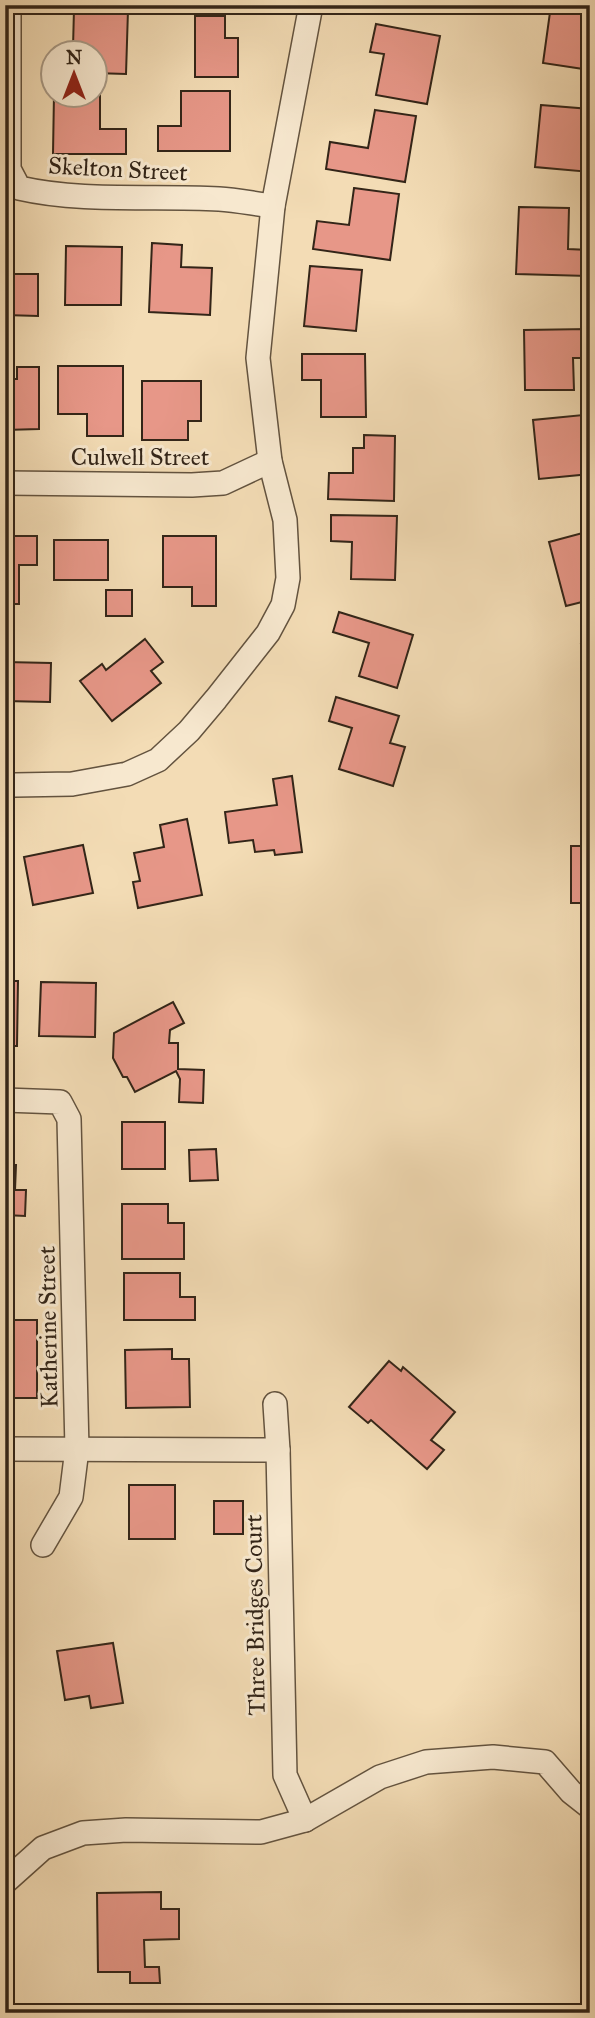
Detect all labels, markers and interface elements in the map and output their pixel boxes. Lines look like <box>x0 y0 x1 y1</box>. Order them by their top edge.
north arrow <box>38 38 108 108</box>
text: N <box>66 46 82 69</box>
street label: Skelton Street <box>47 150 189 188</box>
street label: Culwell Street <box>71 442 210 472</box>
street label: Katherine Street <box>32 1245 64 1408</box>
street label: Three Bridges Court <box>238 1514 272 1716</box>

